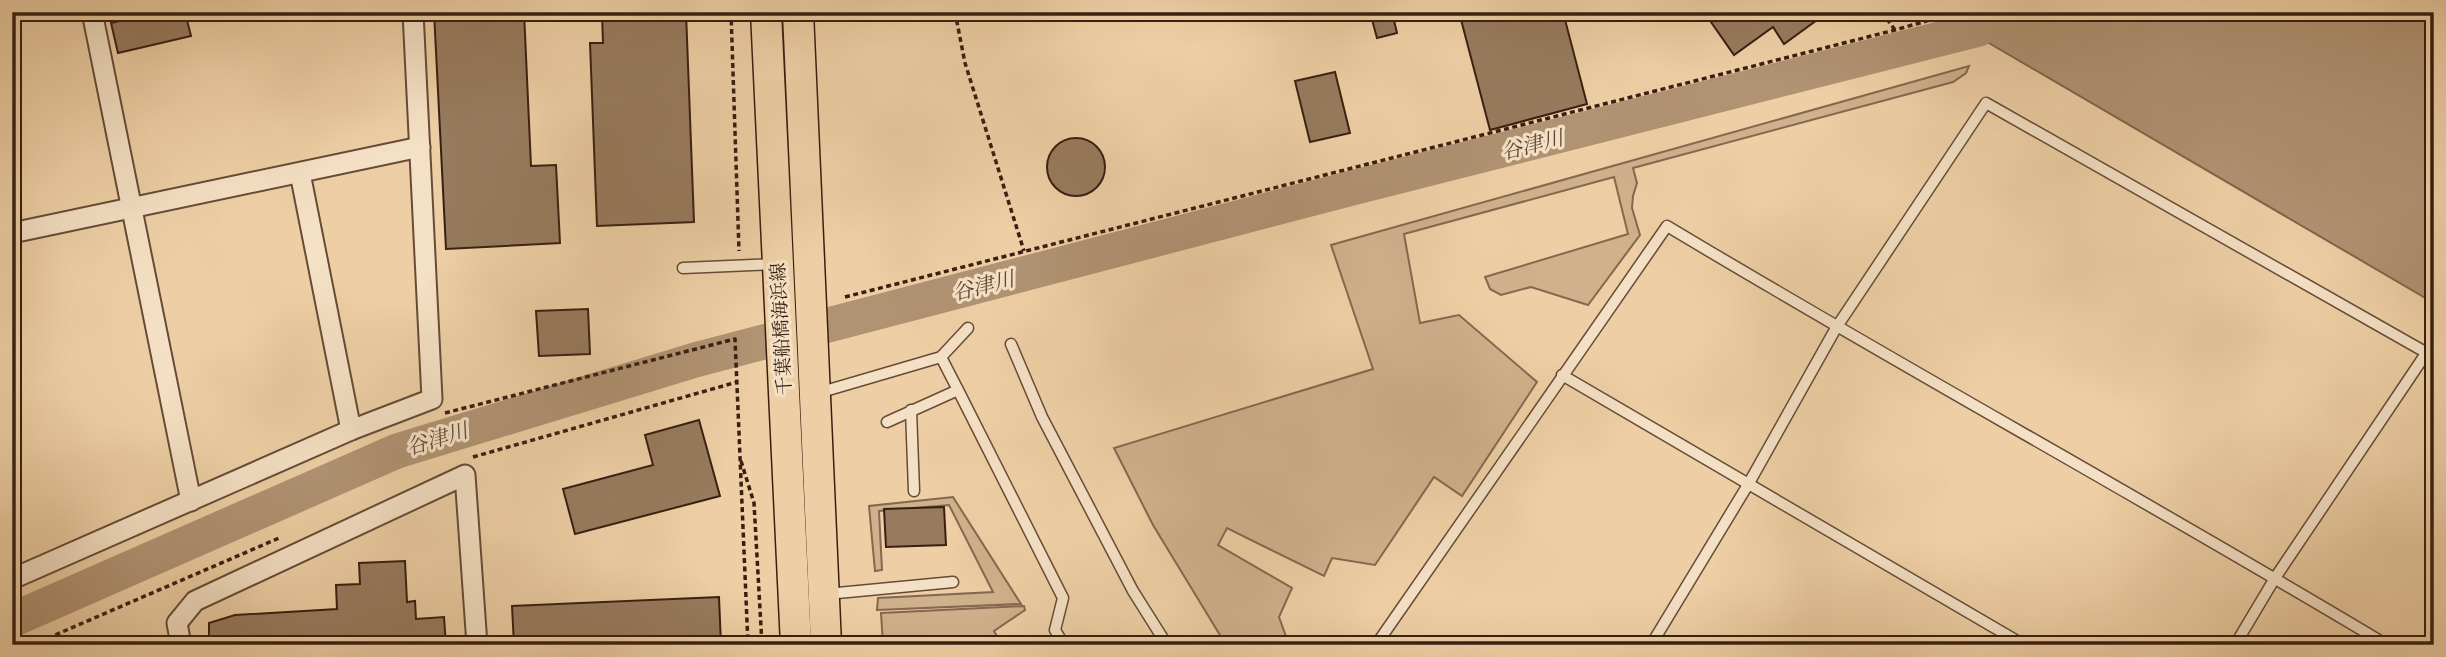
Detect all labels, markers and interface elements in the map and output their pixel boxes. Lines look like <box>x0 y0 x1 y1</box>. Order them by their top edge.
water label: 谷津川 <box>1498 124 1568 165</box>
street label: 千葉船橋海浜線 <box>766 262 796 396</box>
water label: 谷津川 <box>949 265 1019 306</box>
water label: 谷津川 <box>403 417 473 461</box>

